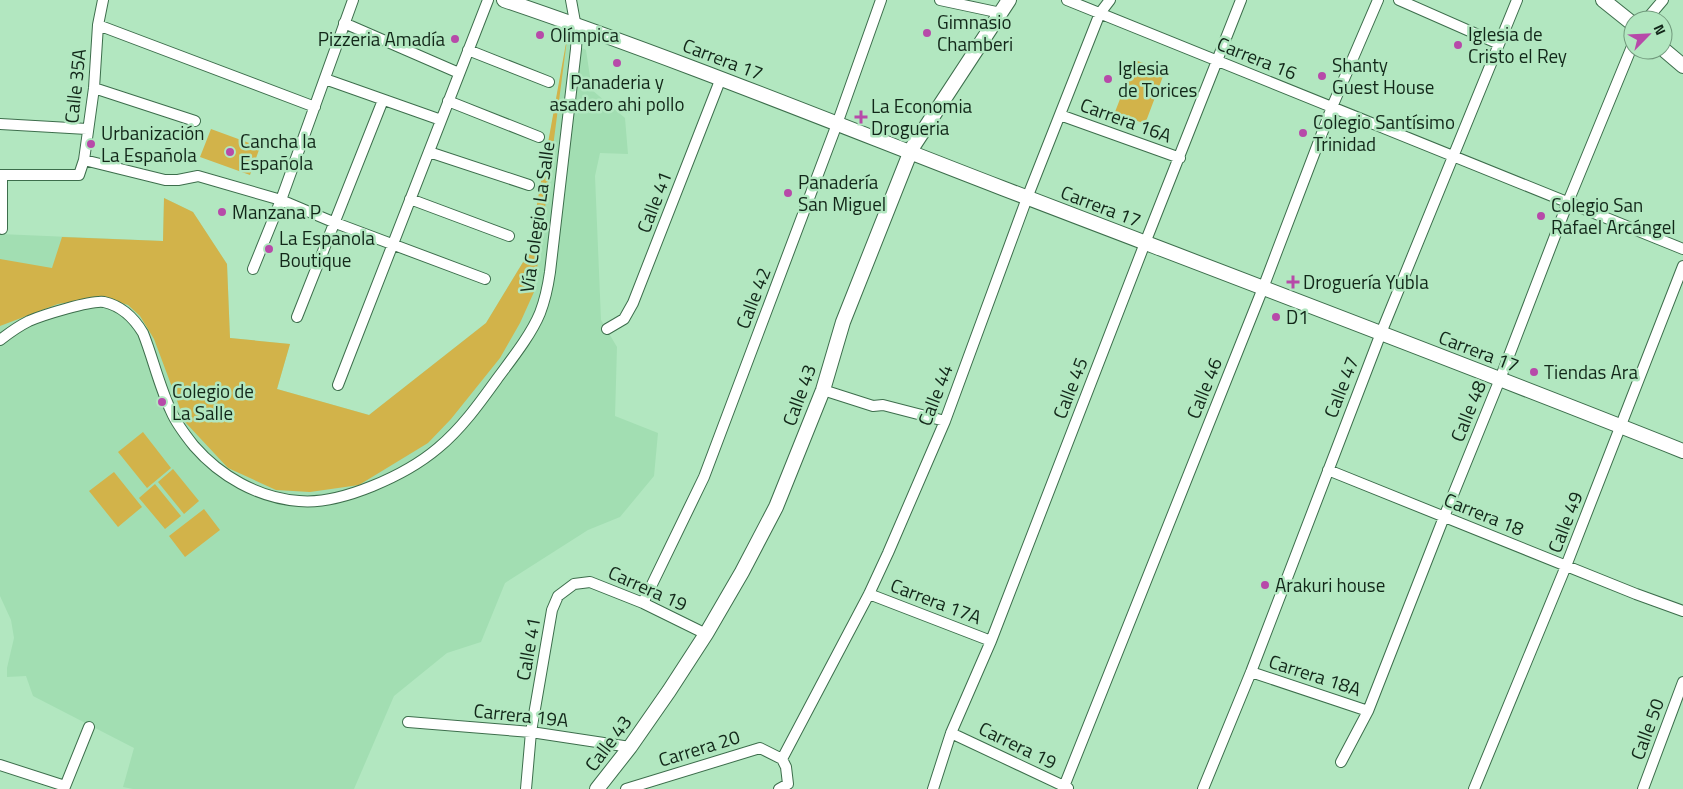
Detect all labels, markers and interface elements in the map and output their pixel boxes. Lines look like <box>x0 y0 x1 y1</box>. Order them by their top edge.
place label: Gimnasio Chamberi <box>937 7 1013 58</box>
north arrow <box>1623 10 1673 60</box>
place label: Iglesia de Cristo el Rey <box>1468 19 1567 70</box>
place label: Olímpica <box>550 20 619 49</box>
text: N <box>1649 21 1672 38</box>
place label: Pizzeria Amadía <box>318 24 445 53</box>
marker: Gimnasio Chamberi <box>921 27 933 39</box>
street label: Carrera 16 <box>1213 28 1302 87</box>
marker: Olímpica <box>534 29 546 41</box>
street label: Carrera 17 <box>679 30 768 87</box>
marker: Pizzeria Amadía <box>449 33 461 45</box>
marker: Iglesia de Cristo el Rey <box>1452 39 1464 51</box>
street label: Calle 35A <box>56 47 93 125</box>
place label: Shanty Guest House <box>1332 50 1434 101</box>
place label: Iglesia de Torices <box>1118 53 1198 104</box>
marker: Panaderia y asadero ahi pollo <box>611 57 623 69</box>
place label: Panaderia y asadero ahi pollo <box>549 67 685 118</box>
marker: Shanty Guest House <box>1316 70 1328 82</box>
marker: Iglesia de Torices <box>1102 73 1114 85</box>
street label: Carrera 16A <box>1076 90 1176 149</box>
place label: La Economia Drogueria <box>871 91 973 142</box>
place label: Colegio Santísimo Trinidad <box>1313 107 1455 158</box>
marker: La Economia Drogueria <box>855 111 867 123</box>
place label: Urbanización La Española <box>101 118 205 169</box>
place label: Cancha la Española <box>240 126 317 177</box>
marker: Colegio Santísimo Trinidad <box>1297 127 1309 139</box>
marker: Urbanización La Española <box>85 138 97 150</box>
street label: Vía Colegio La Salle <box>512 140 561 294</box>
marker: Cancha la Española <box>224 146 236 158</box>
street label: Calle 41 <box>629 167 678 237</box>
place label: Panadería San Miguel <box>798 167 886 218</box>
street label: Carrera 17 <box>1057 177 1146 234</box>
marker: Panadería San Miguel <box>782 187 794 199</box>
place label: Colegio San Rafael Arcángel <box>1551 190 1676 241</box>
place label: Manzana P <box>232 197 321 226</box>
marker: Manzana P <box>216 206 228 218</box>
marker: Colegio San Rafael Arcángel <box>1535 210 1547 222</box>
place label: La Espanola Boutique <box>279 223 375 274</box>
marker: La Espanola Boutique <box>263 243 275 255</box>
street label: Calle 42 <box>728 263 777 333</box>
place label: Droguería Yubla <box>1303 267 1429 296</box>
marker: Droguería Yubla <box>1287 276 1299 288</box>
place label: D1 <box>1286 302 1309 331</box>
marker: D1 <box>1270 311 1282 323</box>
street label: Carrera 17 <box>1435 322 1524 379</box>
street label: Calle 47 <box>1316 352 1365 422</box>
street label: Calle 45 <box>1045 353 1094 423</box>
street label: Calle 46 <box>1178 353 1229 423</box>
place label: Tiendas Ara <box>1544 357 1638 386</box>
street label: Calle 43 <box>774 360 823 430</box>
street label: Calle 44 <box>910 360 959 430</box>
marker: Tiendas Ara <box>1528 366 1540 378</box>
place label: Colegio de La Salle <box>172 376 254 427</box>
street label: Calle 48 <box>1442 376 1493 446</box>
marker: Colegio de La Salle <box>156 396 168 408</box>
street label: Carrera 18 <box>1440 484 1529 543</box>
street label: Calle 49 <box>1540 487 1589 557</box>
street label: Carrera 19 <box>604 557 692 618</box>
street label: Carrera 17A <box>886 570 986 631</box>
place label: Arakuri house <box>1275 570 1385 599</box>
marker: Arakuri house <box>1259 579 1271 591</box>
street label: Calle 41 <box>508 615 547 683</box>
street label: Carrera 18A <box>1265 646 1365 703</box>
street label: Calle 50 <box>1622 694 1671 764</box>
street label: Carrera 19A <box>472 695 570 734</box>
street label: Calle 43 <box>577 709 638 777</box>
street label: Carrera 19 <box>974 713 1062 776</box>
street label: Carrera 20 <box>654 721 743 774</box>

